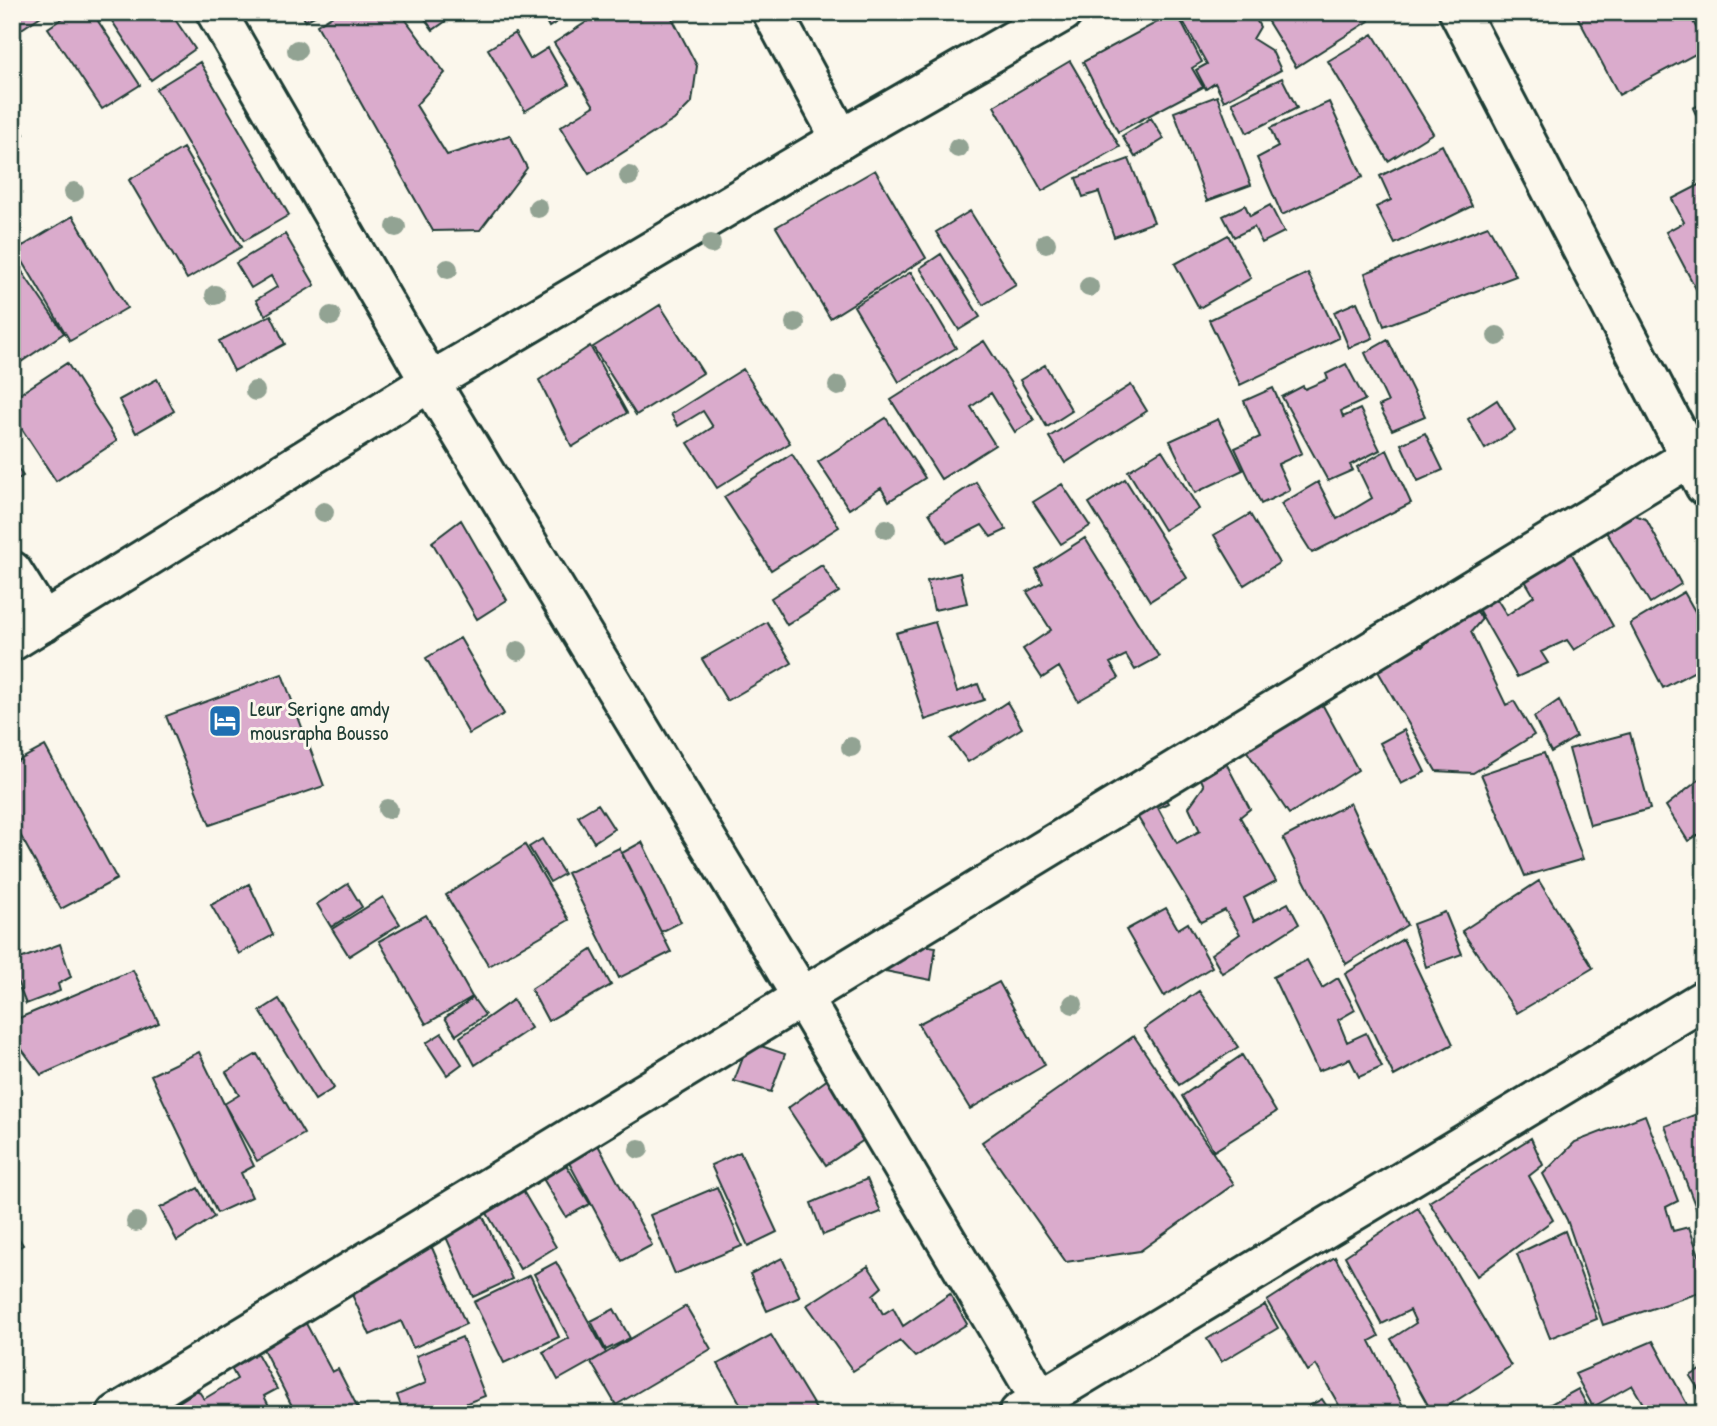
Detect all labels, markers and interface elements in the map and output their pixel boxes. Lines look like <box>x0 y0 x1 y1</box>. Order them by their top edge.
place label: Leur Serigne amdy mousrapha Bousso <box>250 694 390 747</box>
hotel icon: Leur Serigne amdy mousrapha Bousso <box>206 702 244 740</box>

